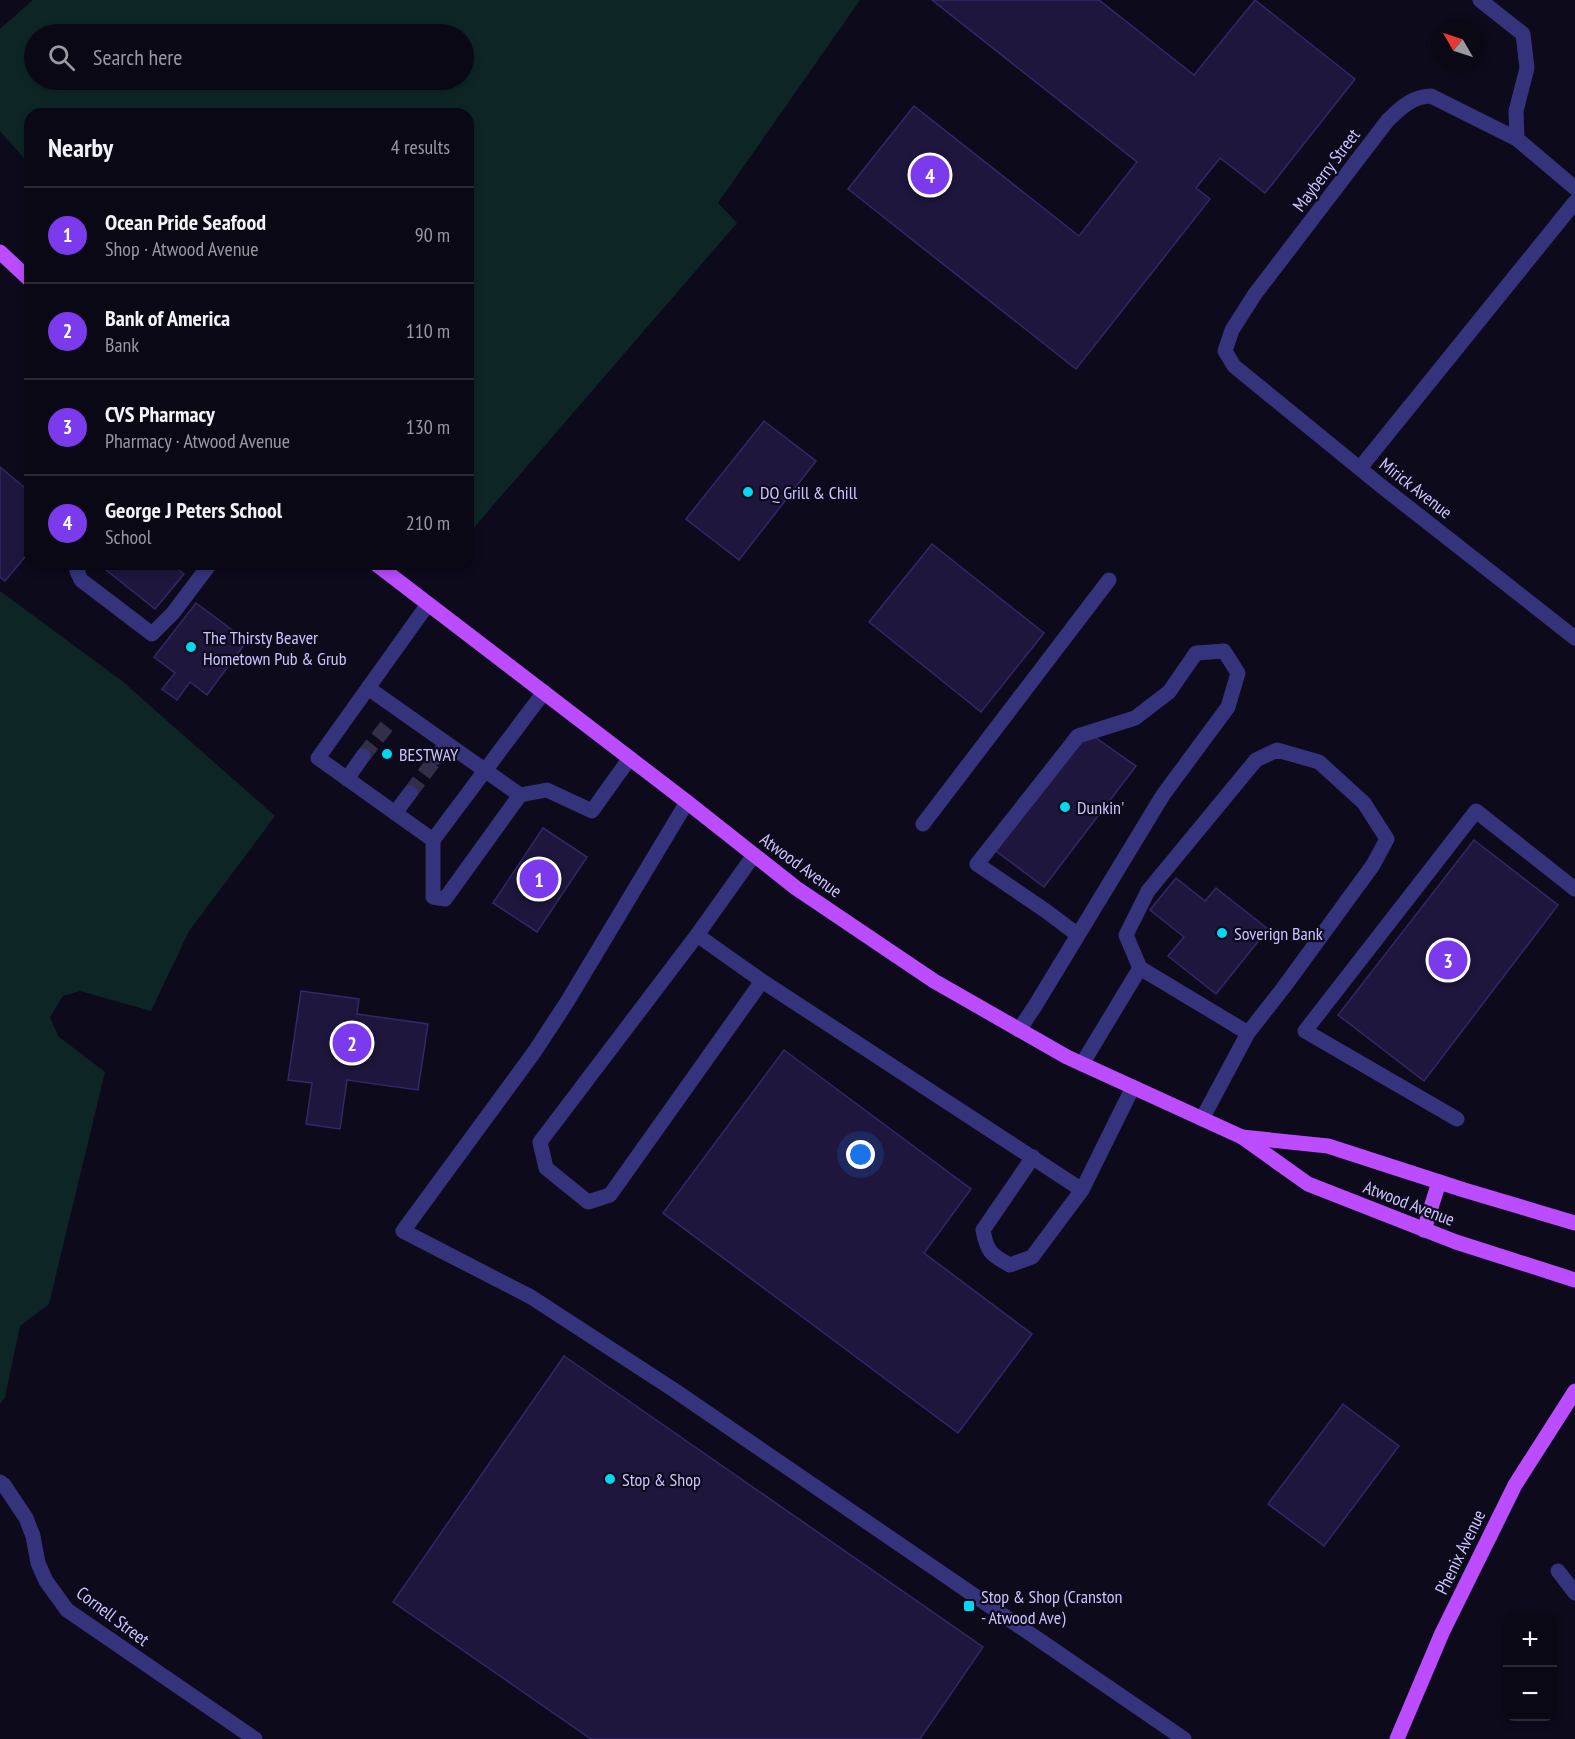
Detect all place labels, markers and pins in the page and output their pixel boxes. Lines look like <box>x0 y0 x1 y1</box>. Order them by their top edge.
pin: 4 <box>910 152 950 198</box>
place label: DQ Grill & Chill <box>760 481 858 504</box>
marker: DQ Grill & Chill <box>741 485 755 499</box>
place label: The Thirsty Beaver Hometown Pub & Grub <box>203 626 347 670</box>
marker: The Thirsty Beaver Hometown Pub & Grub <box>184 640 198 654</box>
place label: BESTWAY <box>399 743 459 766</box>
marker: BESTWAY <box>380 747 394 761</box>
place label: Dunkin' <box>1077 796 1124 819</box>
marker: Dunkin' <box>1058 800 1072 814</box>
pin: 1 <box>520 856 558 902</box>
place label: Soverign Bank <box>1234 922 1323 945</box>
marker: Soverign Bank <box>1215 926 1229 940</box>
pin: 3 <box>1428 938 1468 982</box>
pin: 2 <box>332 1020 372 1066</box>
place label: Stop & Shop <box>622 1468 701 1491</box>
marker: Stop & Shop <box>603 1472 617 1486</box>
place label: Stop & Shop (Cranston - Atwood Ave) <box>981 1585 1122 1629</box>
marker: Stop & Shop (Cranston - Atwood Ave) <box>962 1599 976 1613</box>

